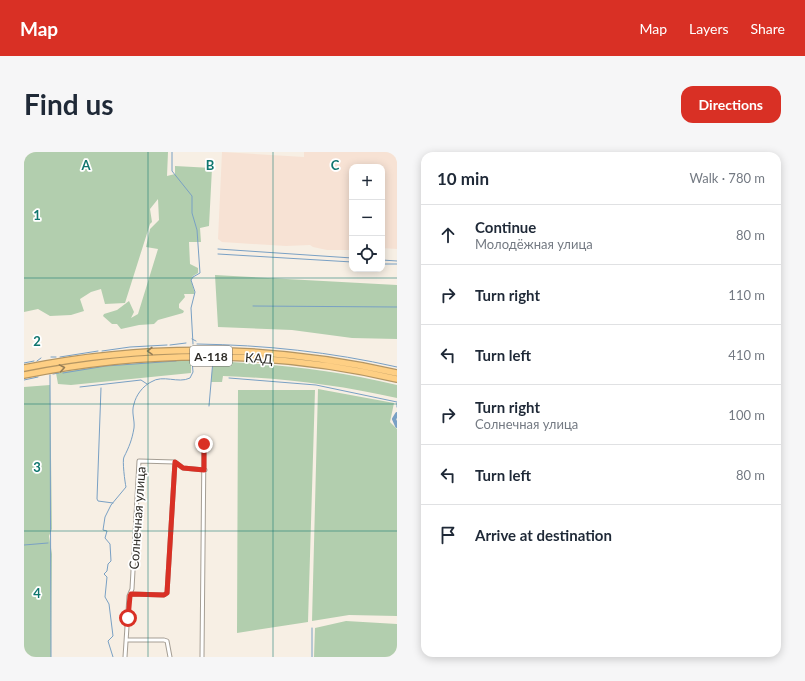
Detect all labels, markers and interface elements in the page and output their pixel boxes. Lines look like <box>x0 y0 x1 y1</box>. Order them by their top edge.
text: Map <box>20 17 58 40</box>
text: Map <box>639 20 667 37</box>
text: Layers <box>689 20 729 37</box>
text: Share <box>751 20 785 37</box>
button: Directions <box>681 86 781 123</box>
text: Find us <box>24 87 114 121</box>
text: A <box>80 157 91 173</box>
text: B <box>206 157 215 173</box>
text: C <box>331 157 340 173</box>
map controls <box>349 164 385 272</box>
button: + <box>349 164 385 200</box>
text: 10 min <box>437 168 489 189</box>
text: Walk · 780 m <box>689 170 765 186</box>
button: − <box>349 200 385 236</box>
text: 1 <box>33 207 41 223</box>
text: Continue <box>475 218 536 236</box>
icon: ahead <box>437 224 459 246</box>
text: 80 m <box>736 227 765 243</box>
button: locate <box>349 236 385 272</box>
text: Молодёжная улица <box>475 236 593 252</box>
icon: right <box>437 284 459 306</box>
text: Turn right <box>475 286 540 304</box>
text: 110 m <box>728 287 765 303</box>
text: 2 <box>33 333 41 349</box>
icon: left <box>437 344 459 366</box>
road number: А-118 <box>190 346 232 366</box>
text: Turn left <box>475 346 531 364</box>
one-way arrow <box>147 347 153 355</box>
text: 410 m <box>728 347 765 363</box>
street label: КАД <box>245 349 273 367</box>
one-way arrow <box>59 364 65 372</box>
text: Turn right <box>475 398 540 416</box>
icon: right <box>437 404 459 426</box>
text: 100 m <box>728 407 765 423</box>
text: Солнечная улица <box>475 416 578 432</box>
route end <box>195 435 213 453</box>
text: 3 <box>33 459 41 475</box>
icon: left <box>437 464 459 486</box>
street label: Солнечная улица <box>125 466 149 570</box>
text: Turn left <box>475 466 531 484</box>
text: 80 m <box>736 467 765 483</box>
icon: arrive <box>437 524 459 546</box>
text: Arrive at destination <box>475 526 612 544</box>
text: 4 <box>33 585 41 601</box>
route start <box>119 609 137 627</box>

